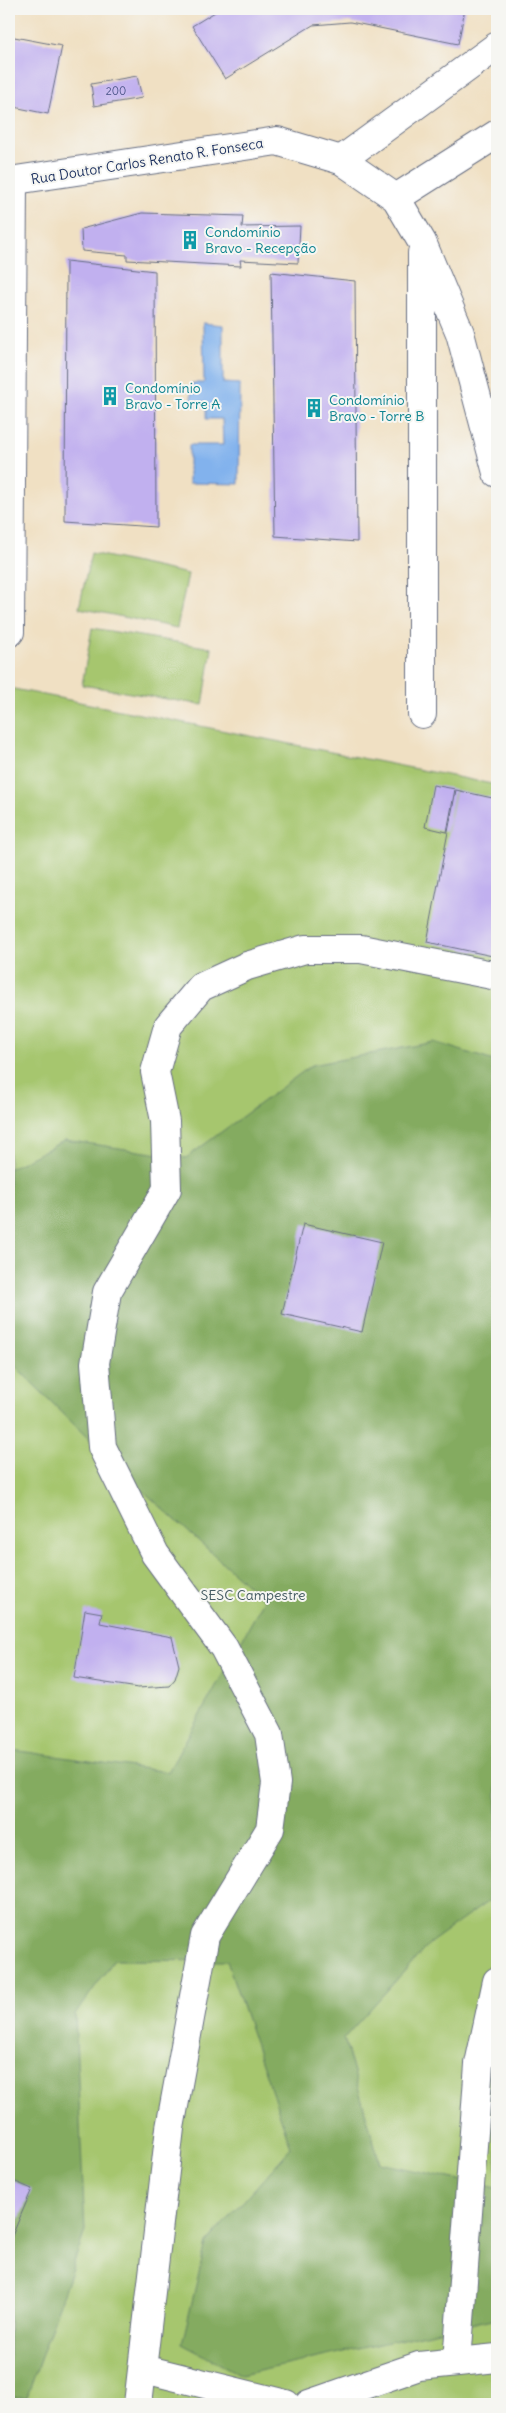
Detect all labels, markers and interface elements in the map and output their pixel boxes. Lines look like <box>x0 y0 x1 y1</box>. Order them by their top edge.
house number: 200 <box>106 84 126 98</box>
street label: Rua Doutor Carlos Renato R. Fonseca <box>30 134 264 188</box>
place label: Condomínio Bravo - Recepção <box>205 223 317 257</box>
building icon: Condomínio Bravo - Recepção <box>179 229 201 251</box>
place label: Condomínio Bravo - Torre A <box>125 379 220 413</box>
building icon: Condomínio Bravo - Torre A <box>99 385 121 407</box>
place label: Condomínio Bravo - Torre B <box>329 391 424 425</box>
building icon: Condomínio Bravo - Torre B <box>303 397 325 419</box>
park label: SESC Campestre <box>200 1586 306 1604</box>

